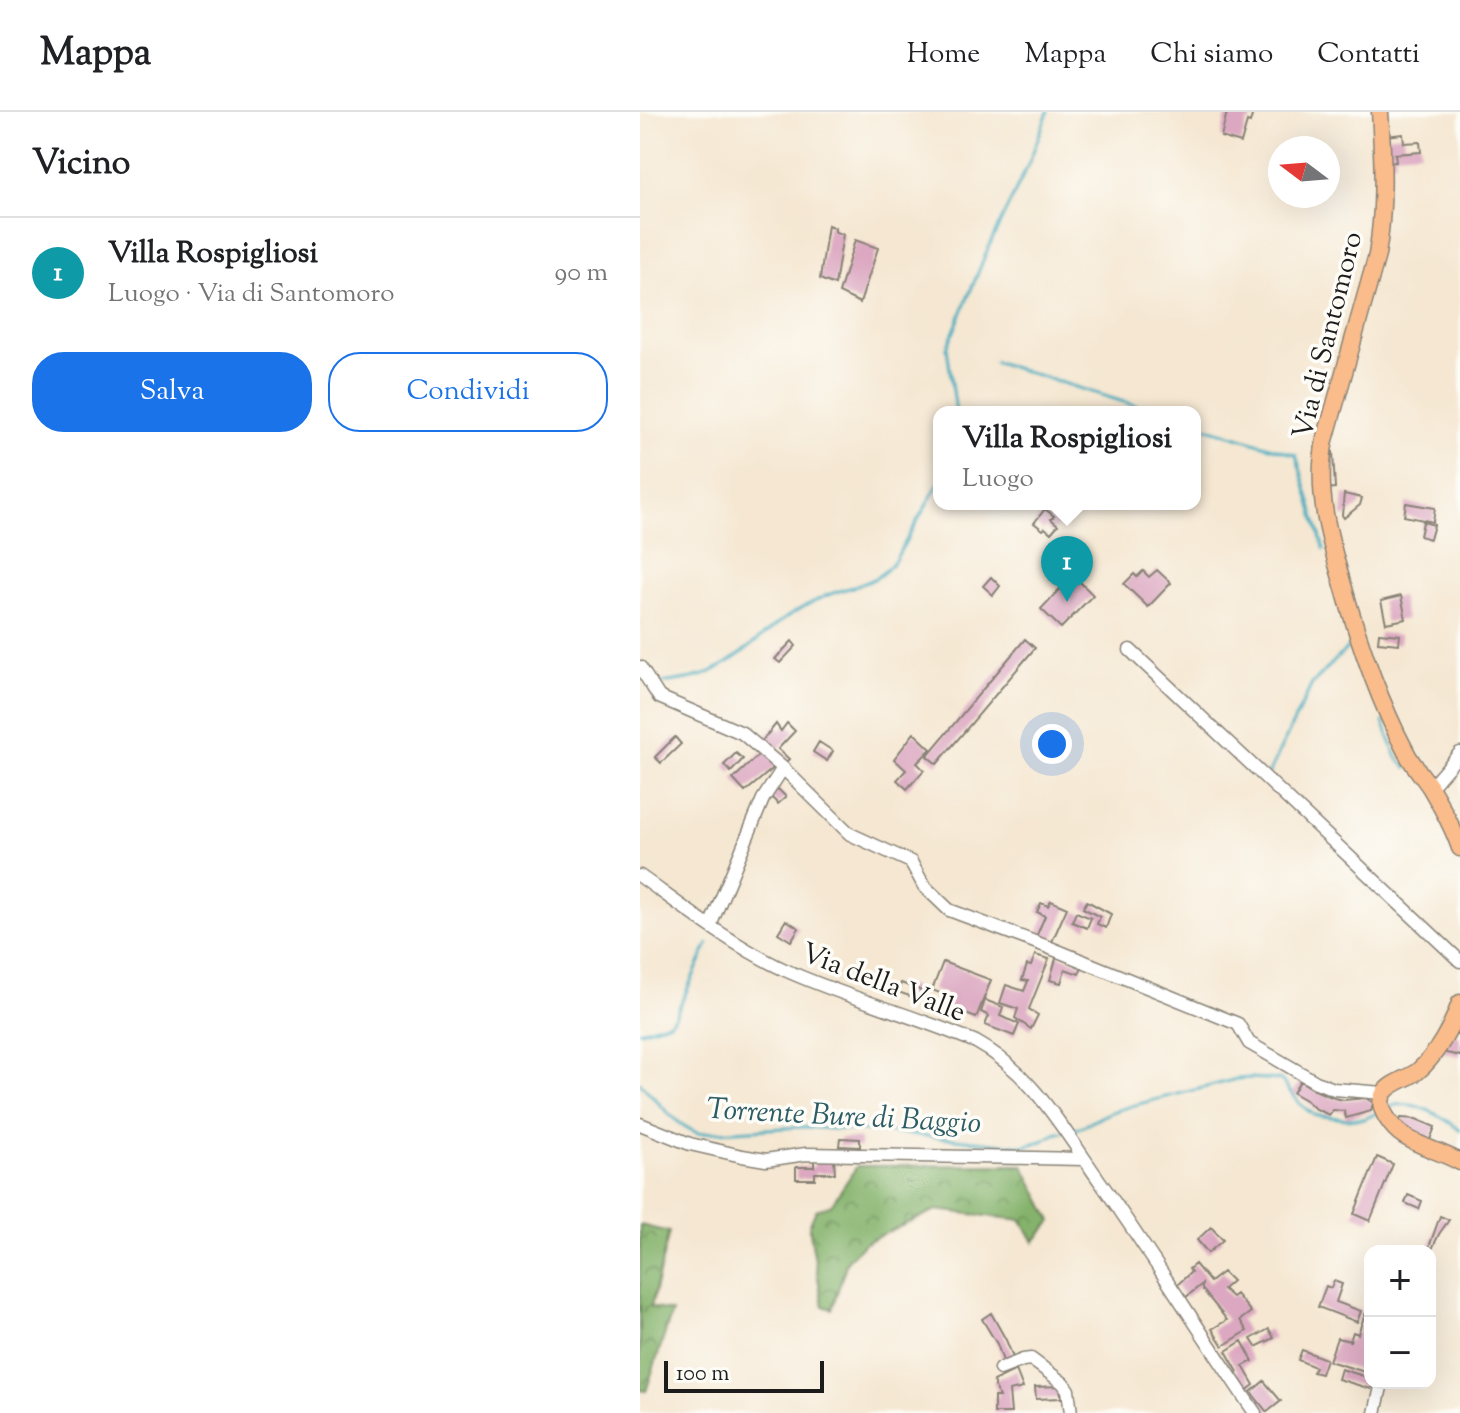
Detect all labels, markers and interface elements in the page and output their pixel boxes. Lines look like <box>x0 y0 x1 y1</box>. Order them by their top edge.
text: Mappa <box>40 28 151 82</box>
text: Home <box>907 35 980 75</box>
text: Mappa <box>1024 35 1106 75</box>
text: Chi siamo <box>1150 35 1273 75</box>
text: Contatti <box>1317 35 1420 75</box>
north arrow <box>1268 136 1340 208</box>
text: Vicino <box>32 140 130 189</box>
street label: Via di Santomoro <box>1284 228 1374 444</box>
text: Villa Rospigliosi <box>108 233 318 276</box>
text: 1 <box>54 255 62 292</box>
text: 90 m <box>555 255 608 292</box>
text: Luogo · Via di Santomoro <box>108 276 394 313</box>
button: Salva <box>32 352 312 432</box>
button: Condividi <box>328 352 608 432</box>
popup <box>933 406 1201 510</box>
text: Villa Rospigliosi <box>962 418 1172 461</box>
text: Luogo <box>962 461 1034 498</box>
pin: 1 <box>1041 536 1093 602</box>
your location <box>1032 724 1072 764</box>
street label: Via della Valle <box>795 934 971 1033</box>
water label: Torrente Bure di Baggio <box>706 1089 982 1146</box>
map controls <box>1364 1245 1436 1389</box>
button: + <box>1364 1245 1436 1317</box>
button: − <box>1364 1317 1436 1389</box>
scale bar <box>664 1357 824 1393</box>
text: 100 m <box>676 1359 729 1391</box>

